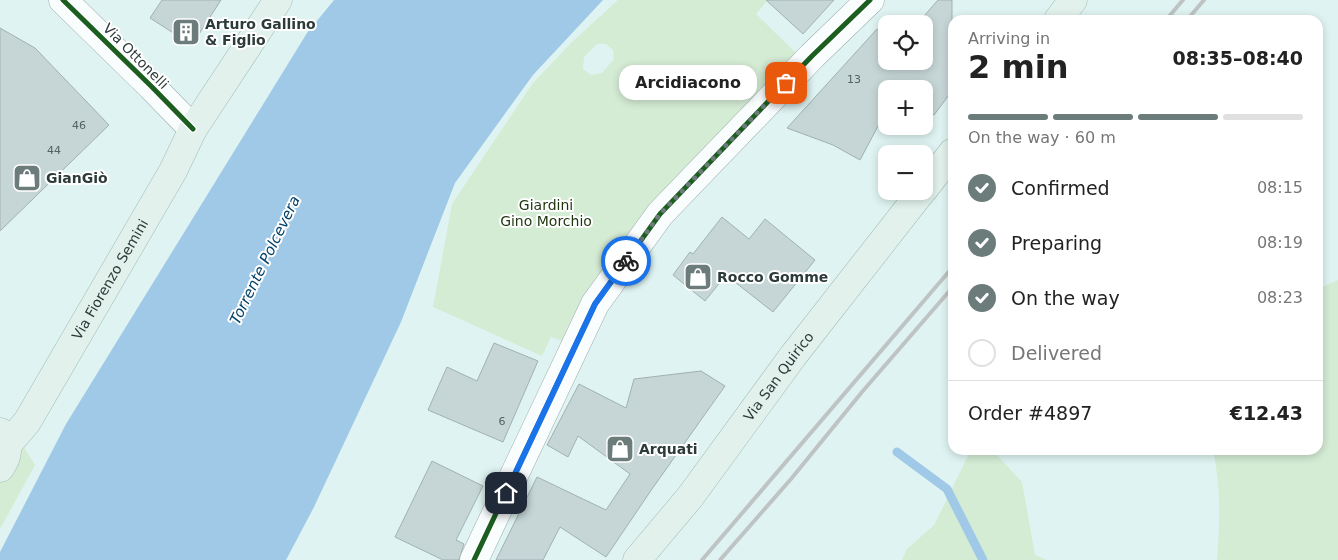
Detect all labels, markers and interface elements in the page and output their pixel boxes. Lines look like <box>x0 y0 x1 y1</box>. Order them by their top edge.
map controls <box>878 15 933 200</box>
button: locate <box>878 15 933 70</box>
place label: Arturo Gallino & Figlio <box>205 16 316 48</box>
building icon: Arturo Gallino & Figlio <box>171 17 201 47</box>
street label: Via Ottonelli <box>100 20 172 92</box>
text: Arriving in <box>968 29 1050 48</box>
text: 08:35–08:40 <box>1173 47 1303 69</box>
text: 2 min <box>968 48 1069 86</box>
pin <box>765 62 807 104</box>
callout: Arcidiacono <box>618 66 756 100</box>
icon: bag <box>772 69 800 97</box>
text: Arcidiacono <box>635 73 741 92</box>
house number: 13 <box>847 73 861 86</box>
button: + <box>878 80 933 135</box>
house number: 46 <box>72 119 86 132</box>
text: On the way · 60 m <box>968 128 1116 147</box>
house number: 44 <box>47 144 61 157</box>
button: − <box>878 145 933 200</box>
shop icon: GianGiò <box>12 163 42 193</box>
place label: GianGiò <box>46 170 108 186</box>
icon: check <box>968 174 996 202</box>
text: Confirmed <box>1011 177 1110 199</box>
text: 08:15 <box>1257 178 1303 197</box>
water label: Torrente Polcevera <box>226 193 304 327</box>
park label: Giardini Gino Morchio <box>500 197 592 229</box>
street label: Via Fiorenzo Semini <box>69 216 151 343</box>
icon: check <box>968 229 996 257</box>
text: Preparing <box>1011 232 1102 254</box>
text: 08:19 <box>1257 233 1303 252</box>
courier <box>601 236 651 286</box>
icon: bike <box>612 247 640 275</box>
shop icon: Rocco Gomme <box>683 262 713 292</box>
place label: Rocco Gomme <box>717 269 828 285</box>
icon: check <box>968 284 996 312</box>
text: On the way <box>1011 287 1120 309</box>
text: 08:23 <box>1257 288 1303 307</box>
street label: Via San Quirico <box>740 329 817 424</box>
text: Delivered <box>1011 342 1102 364</box>
text: Order #4897 <box>968 402 1092 424</box>
text: €12.43 <box>1230 402 1303 424</box>
house number: 6 <box>499 415 506 428</box>
shop icon: Arquati <box>605 434 635 464</box>
place label: Arquati <box>639 441 698 457</box>
pin <box>485 472 527 514</box>
icon: home <box>492 479 520 507</box>

